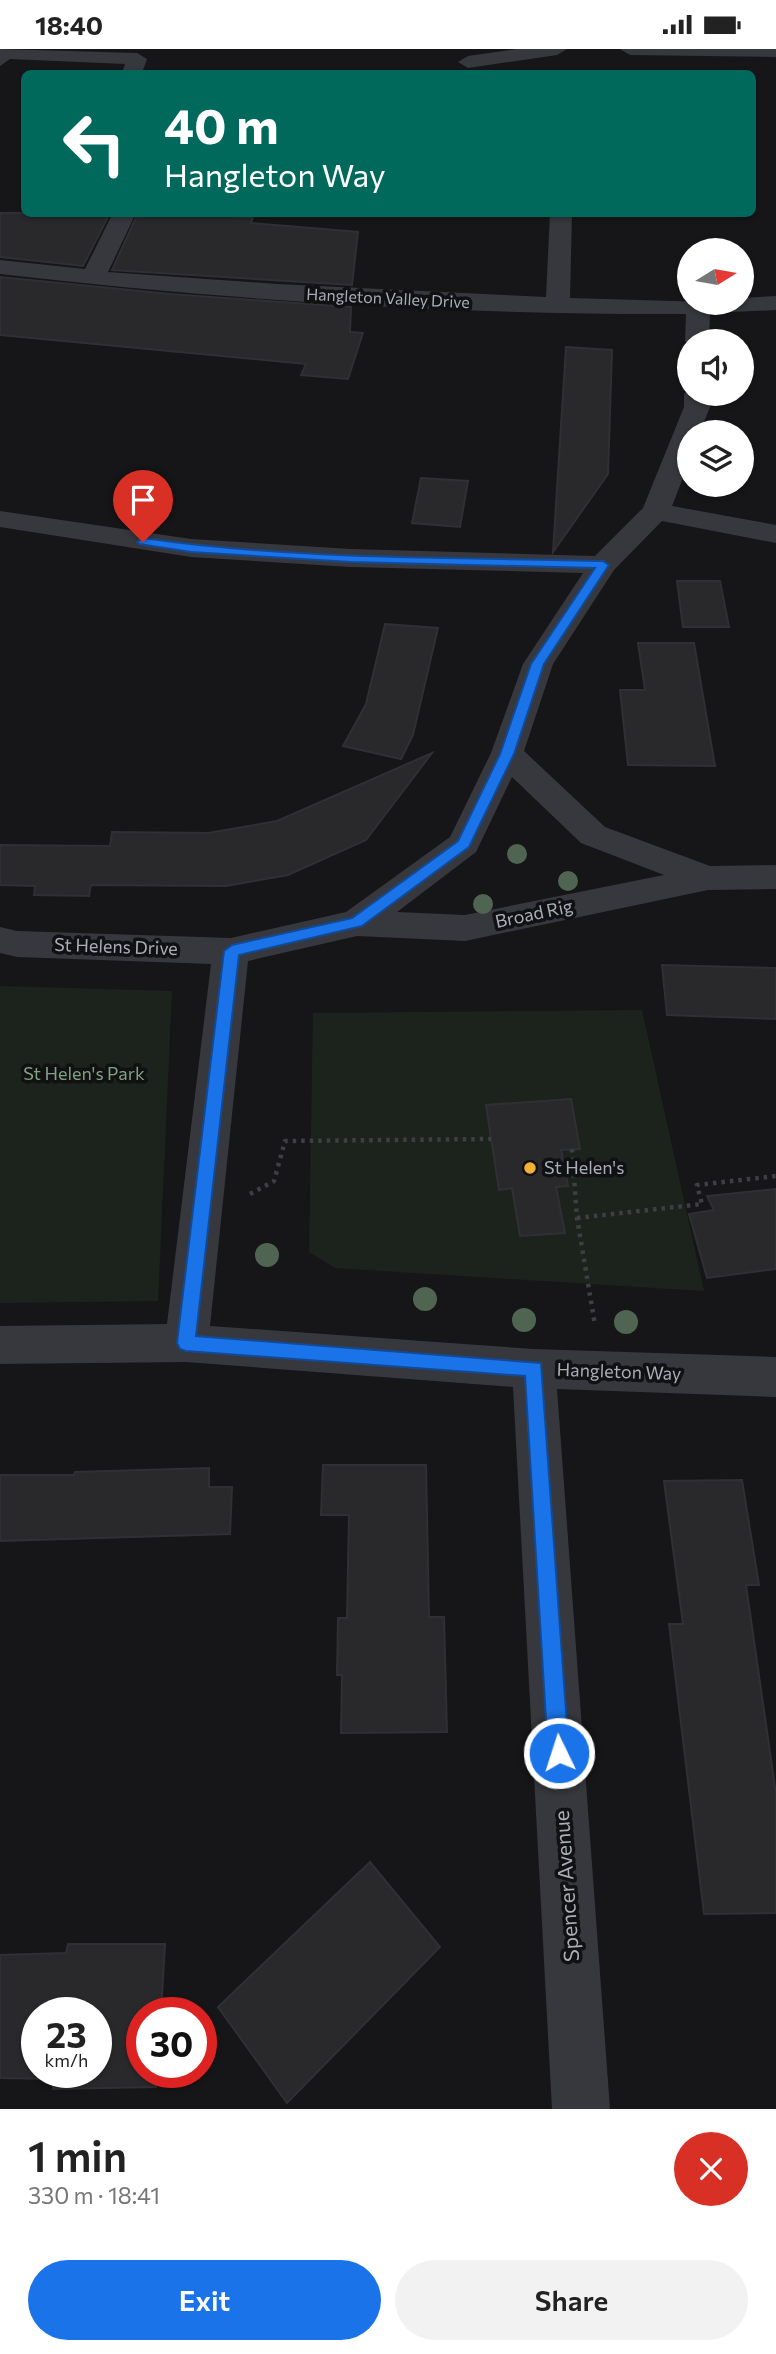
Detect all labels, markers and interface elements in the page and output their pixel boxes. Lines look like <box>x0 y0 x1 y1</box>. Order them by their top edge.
text: 18:40 <box>35 9 103 40</box>
text: 40 m <box>164 94 279 154</box>
icon: left <box>49 98 140 189</box>
text: Hangleton Way <box>164 154 386 194</box>
north arrow <box>677 238 754 315</box>
map controls <box>677 238 754 497</box>
street label: Hangleton Valley Drive <box>306 284 470 311</box>
button: sound <box>677 329 754 406</box>
button: layers <box>677 420 754 497</box>
pin <box>113 470 173 542</box>
icon: arrive <box>124 481 162 519</box>
street label: Broad Rig <box>493 894 575 932</box>
street label: St Helens Drive <box>54 933 178 959</box>
park label: St Helen's Park <box>23 1062 145 1084</box>
place label: St Helen's <box>544 1156 624 1178</box>
marker: St Helen's <box>522 1160 538 1176</box>
street label: Hangleton Way <box>556 1358 682 1384</box>
position arrow <box>522 1716 596 1790</box>
street label: Spencer Avenue <box>548 1810 583 1963</box>
speed limit sign: 30 <box>126 1997 217 2088</box>
text: 23 <box>46 2012 87 2055</box>
text: km/h <box>45 2049 88 2071</box>
text: 1 min <box>28 2129 127 2181</box>
button: close <box>674 2132 748 2206</box>
text: 330 m · 18:41 <box>28 2181 160 2209</box>
button: Exit <box>28 2260 381 2340</box>
button: Share <box>395 2260 748 2340</box>

